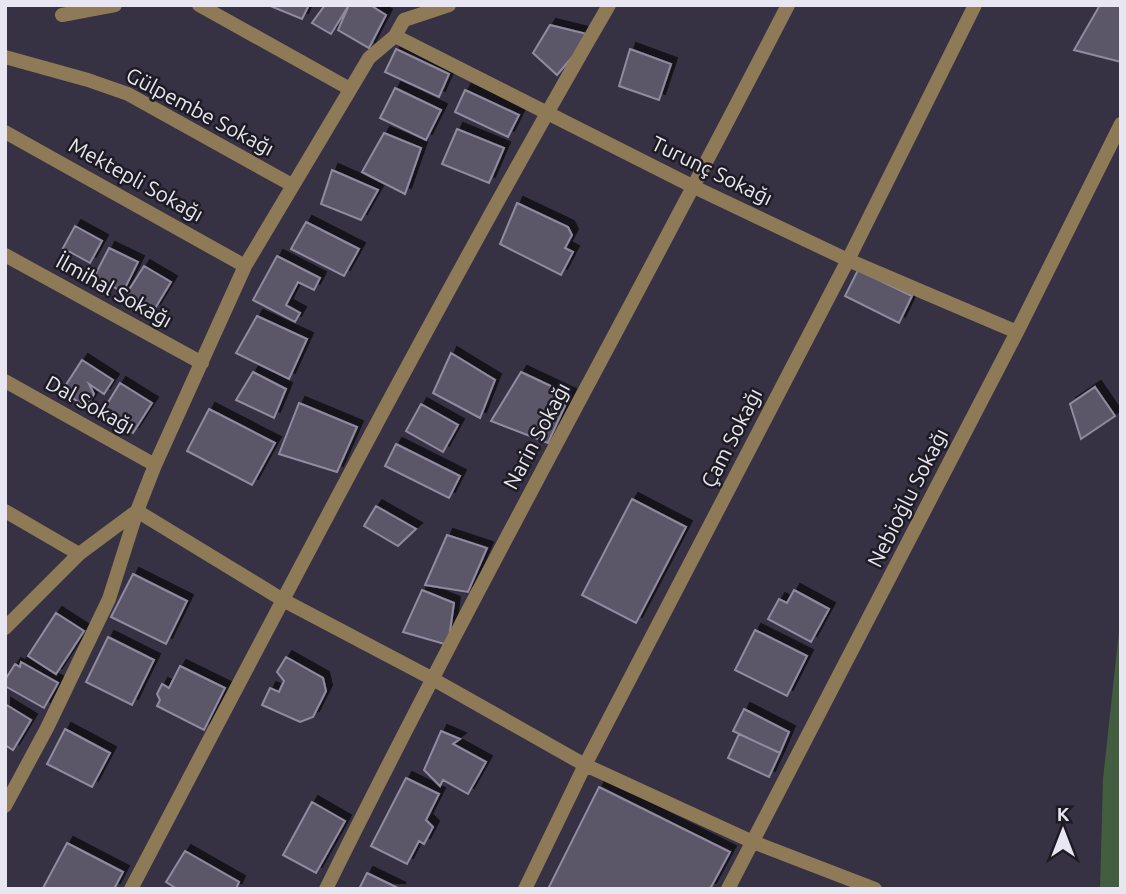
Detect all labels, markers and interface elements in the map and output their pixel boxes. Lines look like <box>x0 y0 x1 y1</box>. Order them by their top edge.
street label: Gülpembe Sokağı <box>122 62 278 160</box>
street label: Turunç Sokağı <box>648 131 777 210</box>
street label: Mektepli Sokağı <box>65 132 208 226</box>
street label: İlmihal Sokağı <box>52 248 177 332</box>
street label: Dal Sokağı <box>42 370 139 438</box>
street label: Narin Sokağı <box>498 378 574 493</box>
street label: Çam Sokağı <box>696 384 766 491</box>
street label: Nebioğlu Sokağı <box>862 424 952 571</box>
north arrow <box>1028 796 1098 866</box>
text: K <box>1057 803 1070 825</box>

